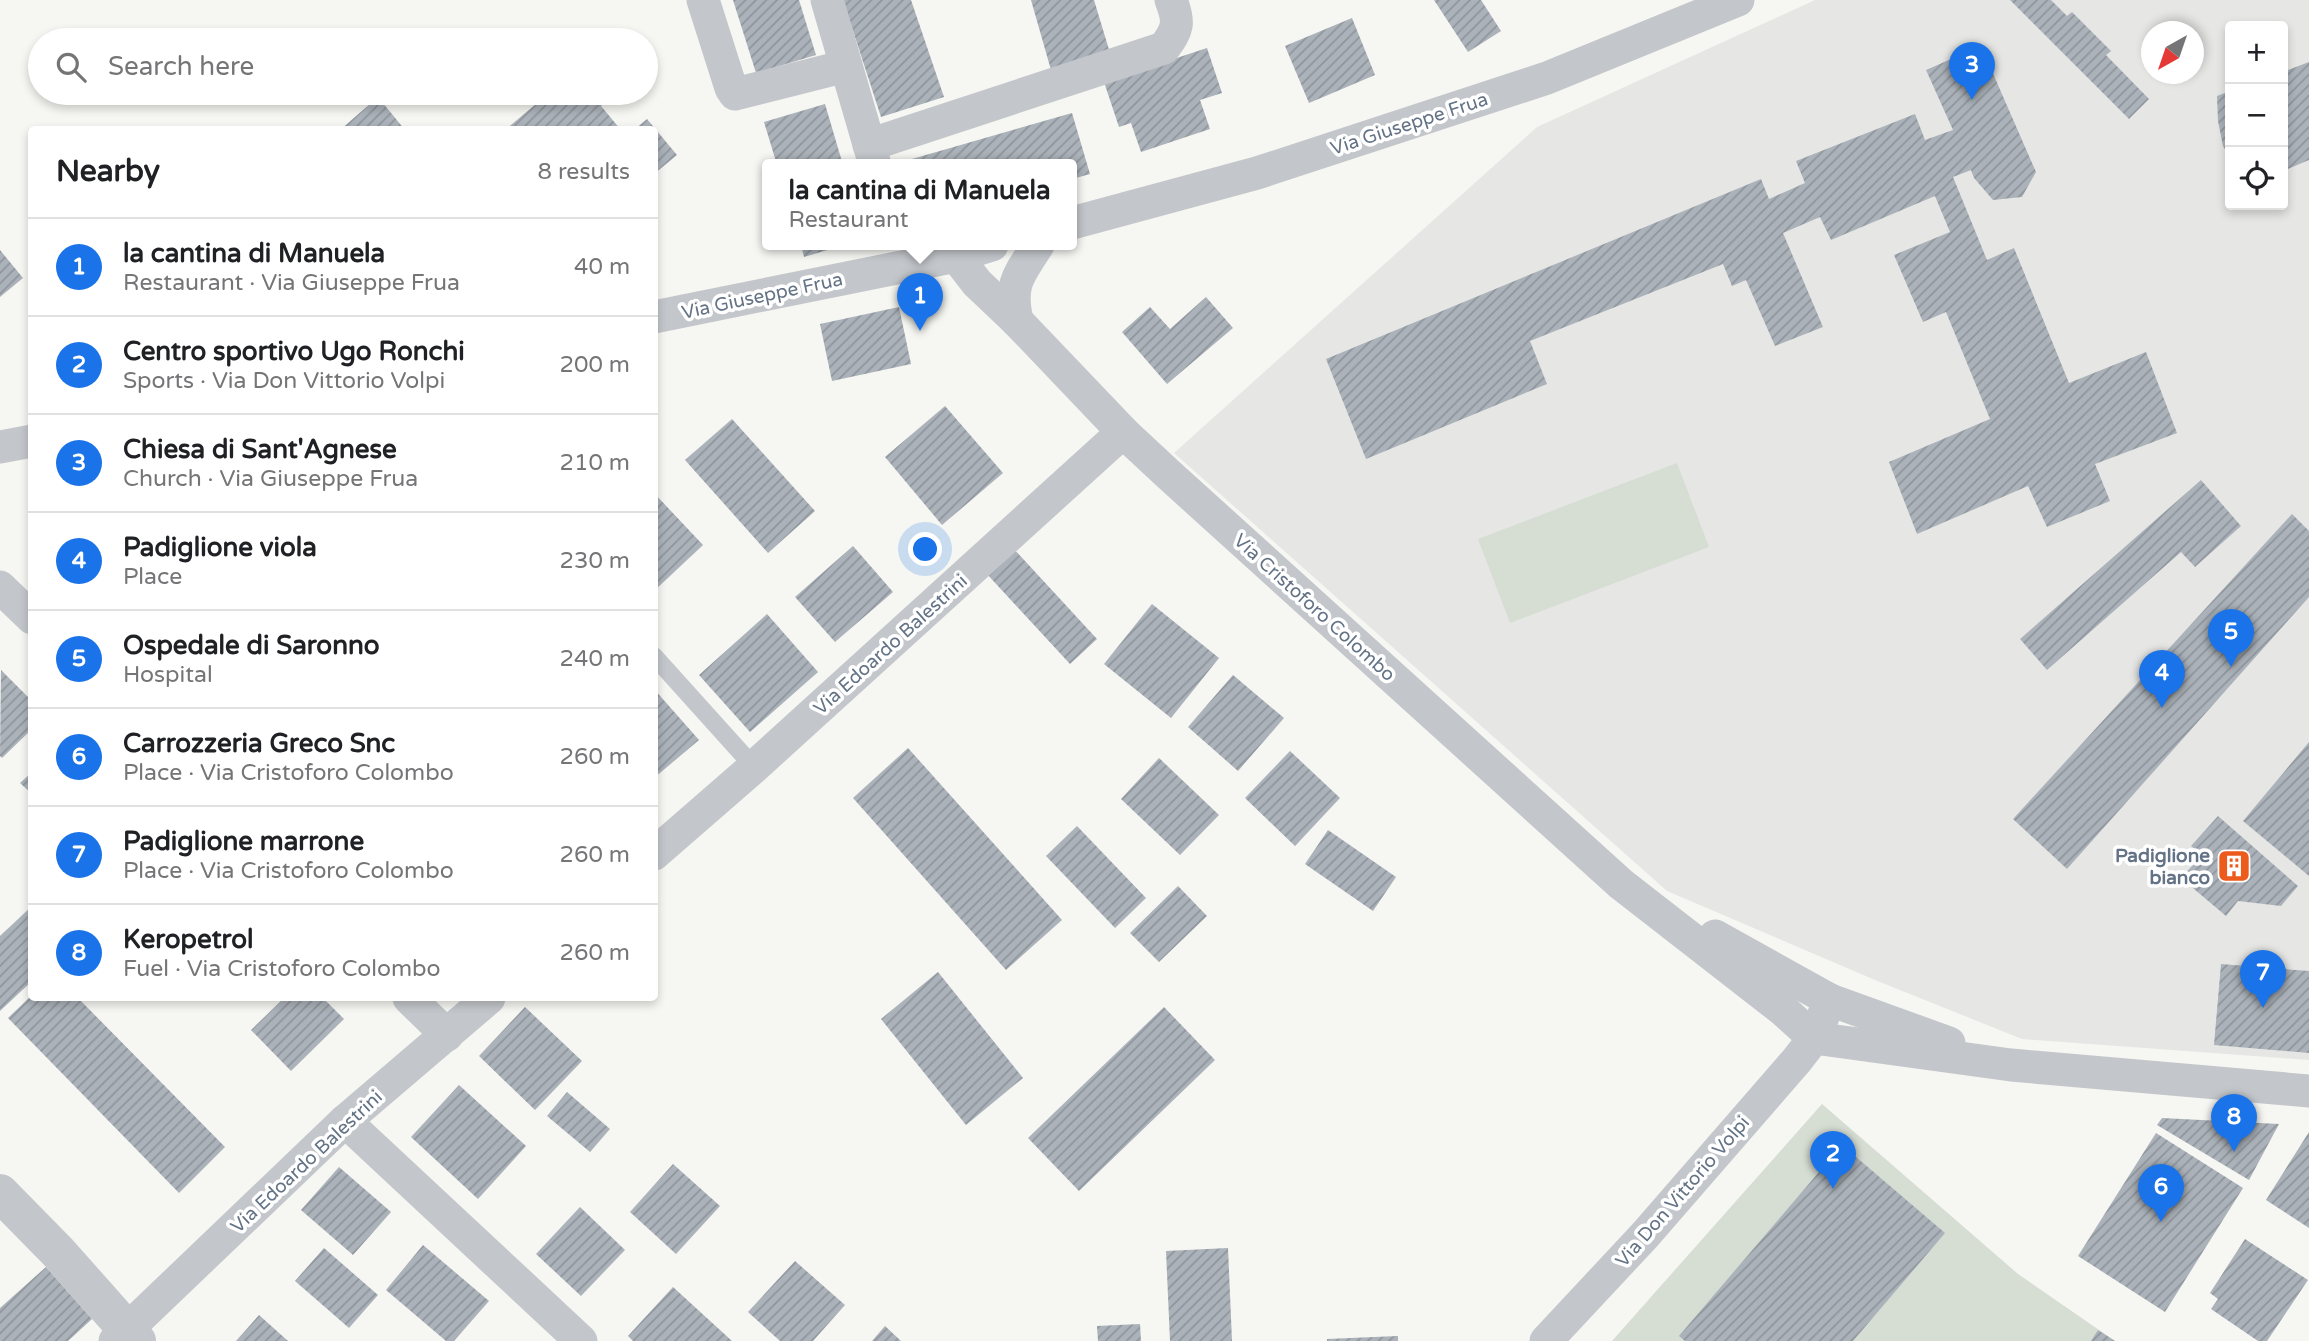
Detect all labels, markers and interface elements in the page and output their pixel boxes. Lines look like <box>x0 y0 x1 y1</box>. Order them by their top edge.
north arrow <box>2141 21 2204 84</box>
map controls <box>2225 21 2288 210</box>
button: + <box>2225 21 2288 84</box>
search box <box>28 28 658 105</box>
pin: 3 <box>1949 42 1995 100</box>
icon: search <box>52 48 90 86</box>
text: Search here <box>108 51 254 82</box>
button: − <box>2225 84 2288 147</box>
street label: Via Giuseppe Frua <box>1328 88 1491 160</box>
button: locate <box>2225 147 2288 210</box>
text: Nearby <box>56 153 160 190</box>
text: 8 results <box>537 158 630 186</box>
popup <box>762 159 1077 250</box>
text: la cantina di Manuela <box>788 175 1051 206</box>
text: Restaurant <box>788 206 909 234</box>
text: la cantina di Manuela <box>123 238 385 269</box>
text: 1 <box>72 253 86 281</box>
text: 40 m <box>574 253 630 281</box>
street label: Via Giuseppe Frua <box>680 268 845 324</box>
text: Restaurant · Via Giuseppe Frua <box>123 269 460 297</box>
pin: 1 <box>897 273 943 331</box>
text: Centro sportivo Ugo Ronchi <box>123 336 465 367</box>
text: 2 <box>72 351 86 379</box>
text: 200 m <box>560 351 630 379</box>
text: Sports · Via Don Vittorio Volpi <box>123 367 445 395</box>
text: Chiesa di Sant'Agnese <box>123 434 397 465</box>
text: 3 <box>72 449 86 477</box>
text: 210 m <box>560 449 630 477</box>
text: Church · Via Giuseppe Frua <box>123 465 418 493</box>
street label: Via Cristoforo Colombo <box>1229 529 1400 686</box>
text: Padiglione viola <box>123 532 317 563</box>
your location <box>908 532 942 566</box>
text: 4 <box>72 547 86 575</box>
text: 230 m <box>560 547 630 575</box>
text: Place <box>123 563 182 591</box>
street label: Via Edoardo Balestrini <box>809 570 972 719</box>
pin: 5 <box>2208 609 2254 667</box>
text: Ospedale di Saronno <box>123 630 380 661</box>
text: 5 <box>72 645 86 673</box>
text: 240 m <box>560 645 630 673</box>
pin: 4 <box>2139 650 2185 708</box>
text: Hospital <box>123 661 213 689</box>
text: Carrozzeria Greco Snc <box>123 728 395 759</box>
text: 6 <box>72 743 86 771</box>
text: 260 m <box>560 743 630 771</box>
text: Place · Via Cristoforo Colombo <box>123 759 454 787</box>
text: Padiglione marrone <box>123 826 364 857</box>
text: 7 <box>72 841 86 869</box>
text: 260 m <box>560 841 630 869</box>
place label: Padiglione bianco <box>2115 845 2210 889</box>
building icon: Padiglione bianco <box>2215 847 2253 885</box>
text: Place · Via Cristoforo Colombo <box>123 857 454 885</box>
text: Keropetrol <box>123 924 253 955</box>
text: 8 <box>72 939 86 967</box>
text: 260 m <box>560 939 630 967</box>
pin: 7 <box>2240 950 2286 1008</box>
text: Fuel · Via Cristoforo Colombo <box>123 955 441 983</box>
street label: Via Edoardo Balestrini <box>226 1086 387 1238</box>
pin: 8 <box>2211 1094 2257 1152</box>
street label: Via Don Vittorio Volpi <box>1611 1112 1754 1272</box>
pin: 2 <box>1810 1131 1856 1189</box>
pin: 6 <box>2138 1164 2184 1222</box>

